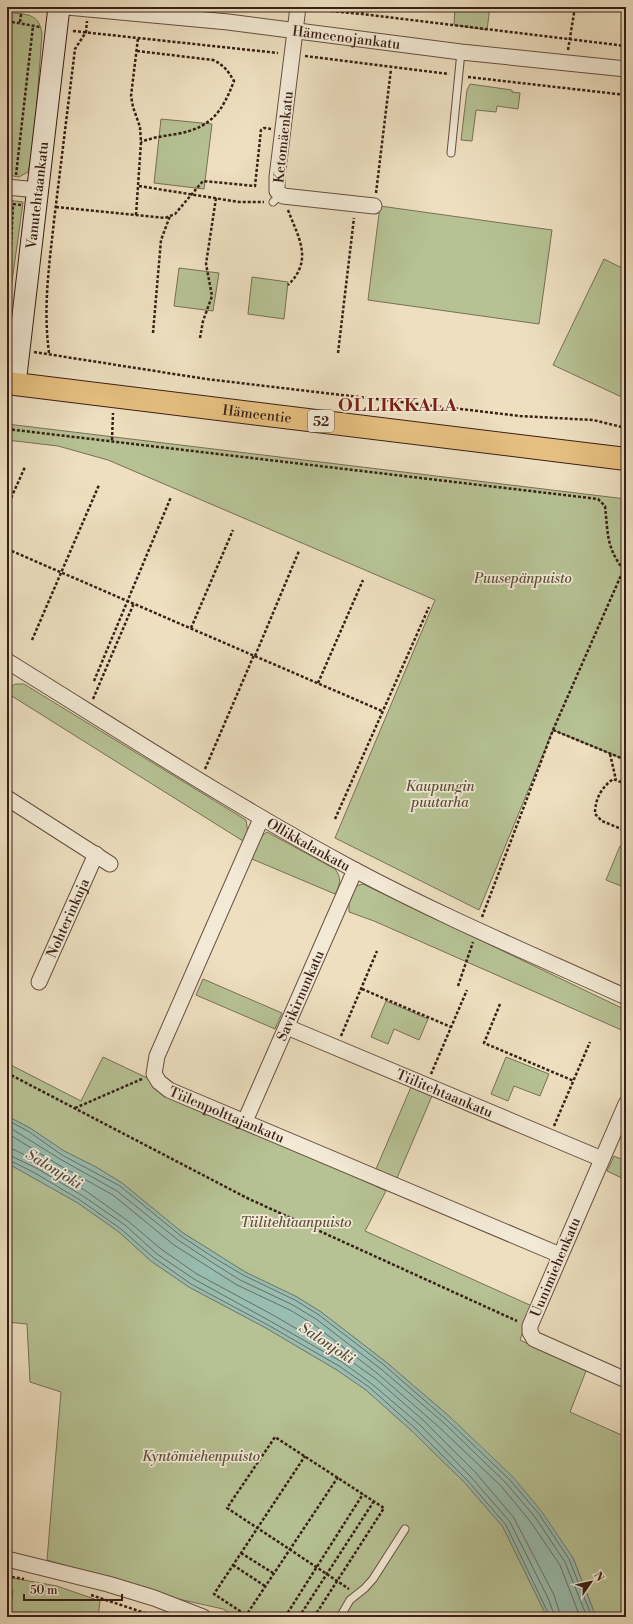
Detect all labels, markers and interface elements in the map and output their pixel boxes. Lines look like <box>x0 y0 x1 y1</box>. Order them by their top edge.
street label: Hämeenojankatu <box>291 22 401 54</box>
street label: Ketomäenkatu <box>270 90 298 184</box>
street label: Vanutehtaankatu <box>23 141 53 251</box>
district label: OLLIKKALA <box>338 394 458 417</box>
street label: Hämeentie <box>221 402 293 428</box>
road number: 52 <box>308 410 334 432</box>
park label: Puusepänpuisto <box>473 570 572 588</box>
park label: Kaupungin puutarha <box>405 778 475 812</box>
street label: Ollikkalankatu <box>263 814 353 876</box>
street label: Nohterinkuja <box>43 875 94 961</box>
street label: Savikirnunkatu <box>273 948 329 1044</box>
street label: Tiilitehtaankatu <box>393 1066 496 1122</box>
street label: Tiilenpolttajankatu <box>166 1083 287 1148</box>
water label: Salonjoki <box>22 1145 86 1194</box>
park label: Tiilitehtaanpuisto <box>240 1214 352 1232</box>
street label: Uunimiehenkatu <box>527 1215 585 1320</box>
water label: Salonjoki <box>295 1318 359 1369</box>
park label: Kyntömiehenpuisto <box>142 1448 260 1466</box>
north arrow <box>571 1562 611 1602</box>
text: N <box>590 1569 607 1585</box>
scale bar <box>24 1576 122 1602</box>
text: 50 m <box>30 1583 58 1598</box>

